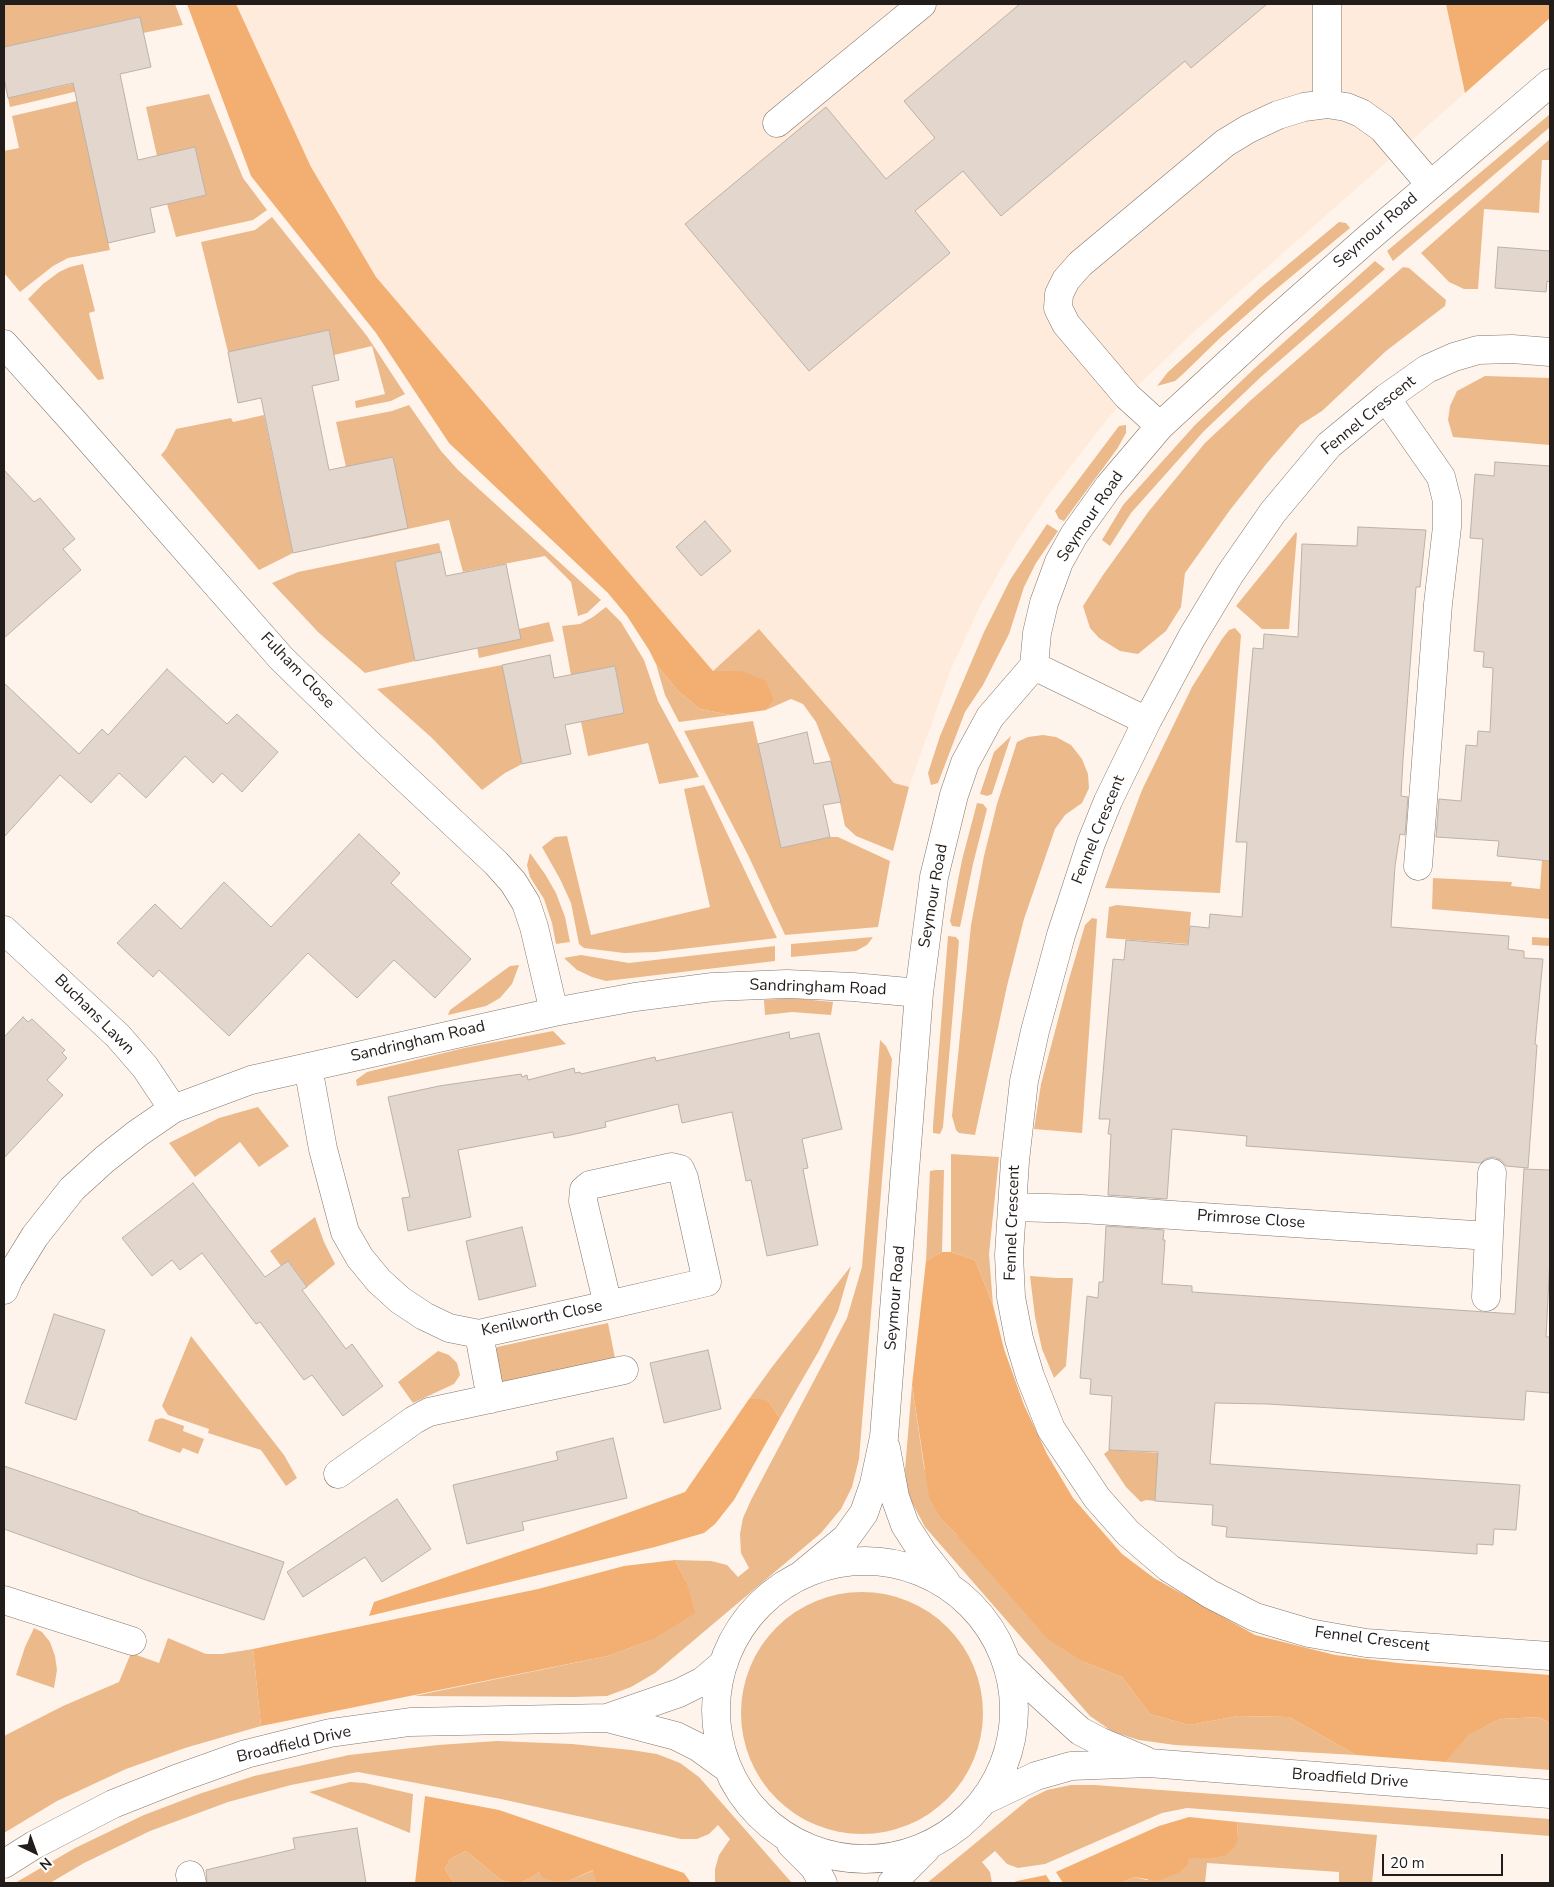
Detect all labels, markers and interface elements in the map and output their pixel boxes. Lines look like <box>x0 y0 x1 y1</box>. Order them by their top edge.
street label: Seymour Road <box>1330 189 1422 273</box>
street label: Fennel Crescent <box>1318 372 1420 460</box>
street label: Seymour Road <box>1054 468 1128 566</box>
street label: Fulham Close <box>256 629 338 713</box>
street label: Fennel Crescent <box>1068 773 1130 887</box>
street label: Seymour Road <box>915 843 953 949</box>
street label: Buchans Lawn <box>50 971 138 1059</box>
street label: Sandringham Road <box>749 976 887 1000</box>
street label: Sandringham Road <box>349 1017 487 1067</box>
street label: Fennel Crescent <box>1001 1165 1025 1281</box>
street label: Primrose Close <box>1196 1207 1306 1233</box>
street label: Seymour Road <box>882 1245 910 1351</box>
street label: Kenilworth Close <box>480 1297 604 1341</box>
street label: Fennel Crescent <box>1313 1623 1431 1657</box>
street label: Broadfield Drive <box>235 1723 353 1767</box>
street label: Broadfield Drive <box>1291 1765 1409 1793</box>
north arrow <box>10 1827 60 1877</box>
scale bar <box>1384 1844 1505 1876</box>
text: N <box>35 1853 56 1874</box>
text: 20 m <box>1390 1853 1425 1873</box>

